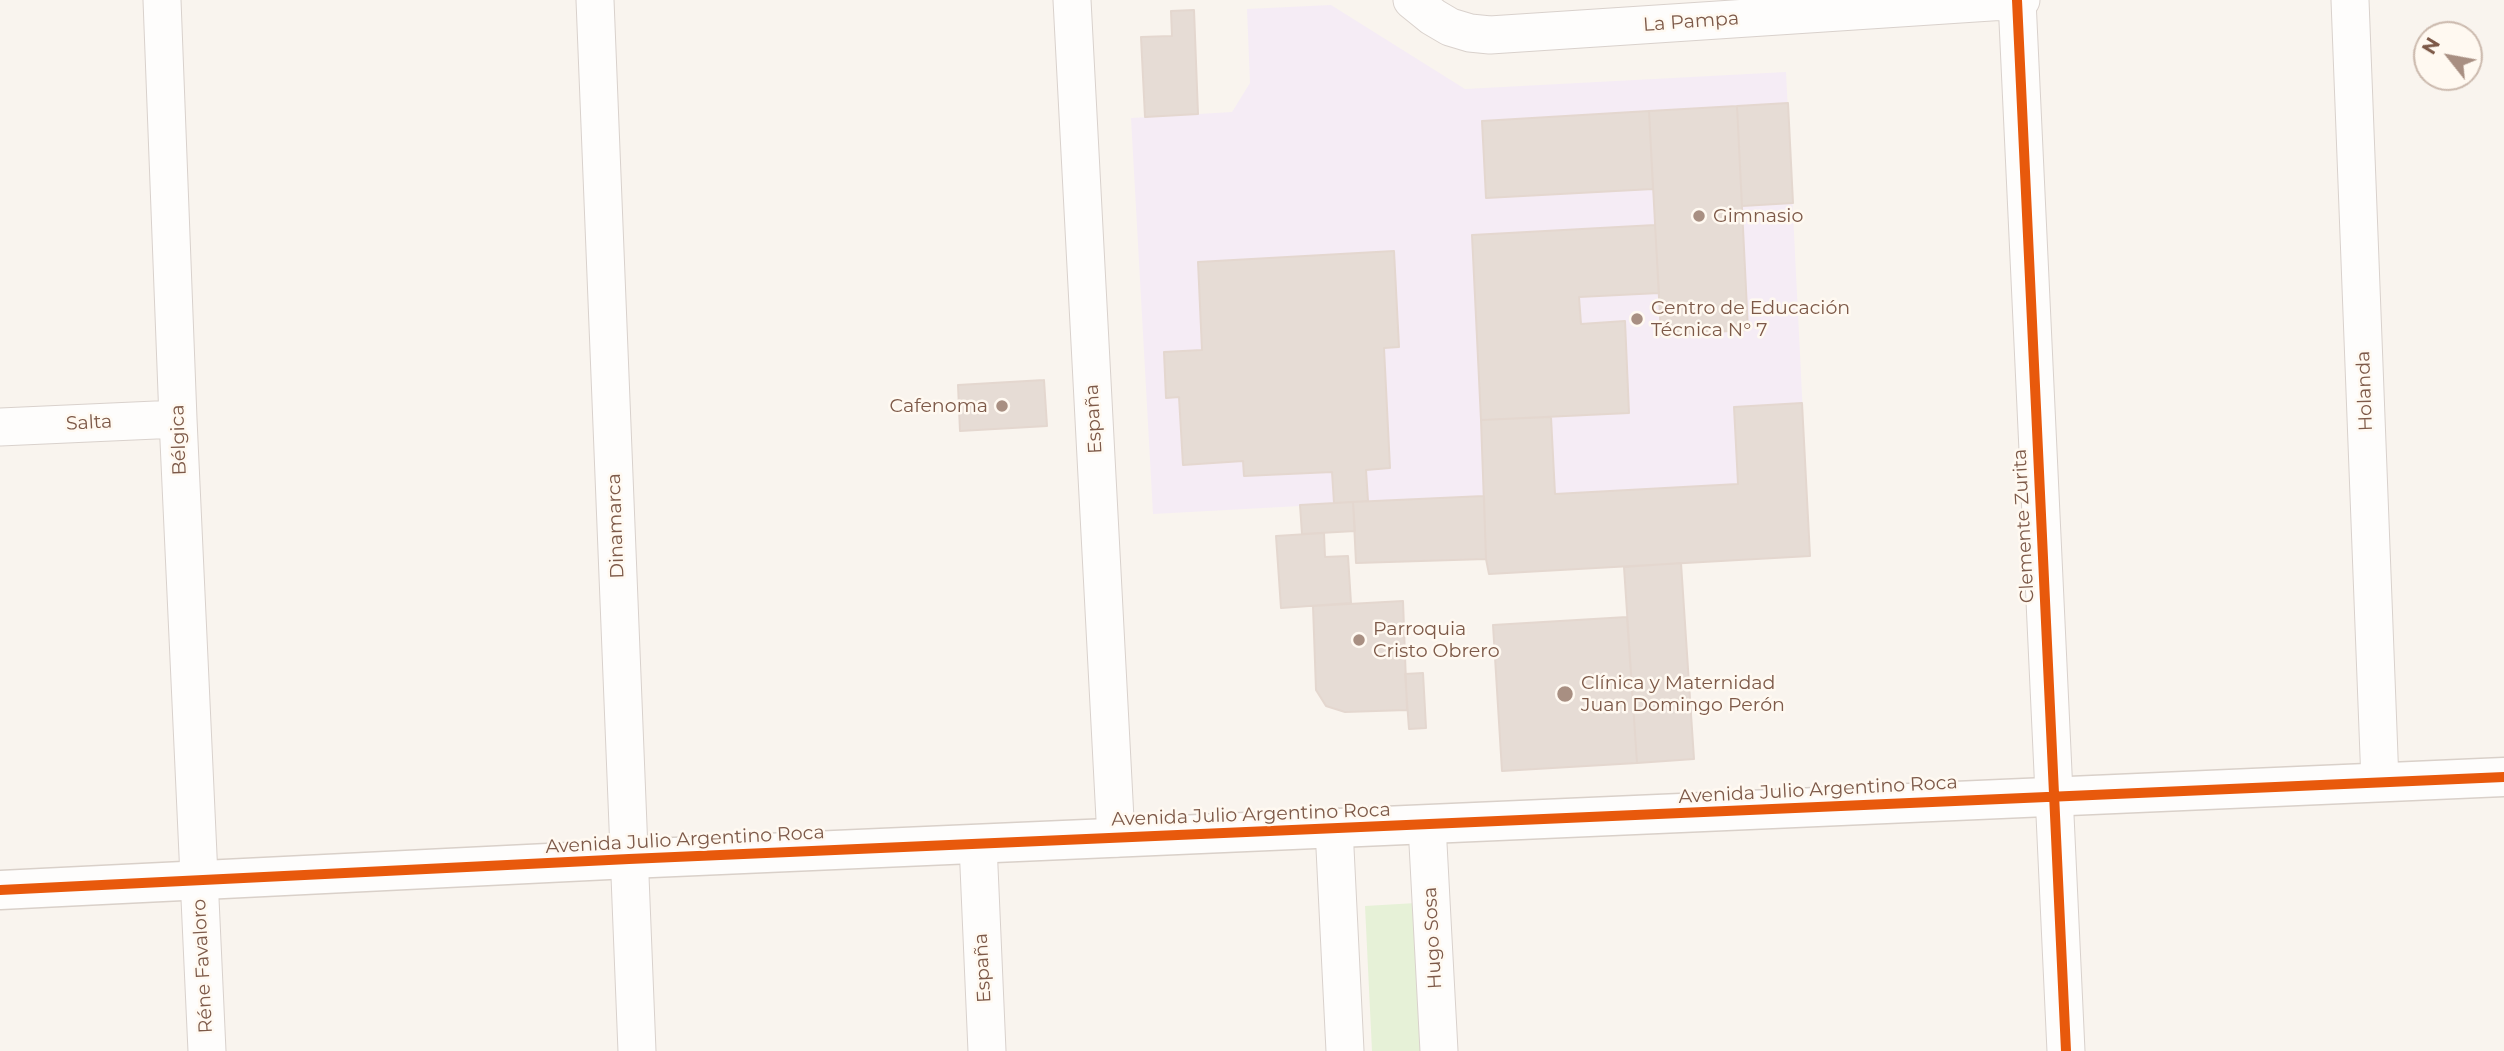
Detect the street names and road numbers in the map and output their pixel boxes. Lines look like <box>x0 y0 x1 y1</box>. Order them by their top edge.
street label: La Pampa <box>1642 7 1740 37</box>
street label: Holanda <box>2352 350 2378 432</box>
street label: España <box>1081 383 1107 455</box>
street label: Bélgica <box>166 404 192 476</box>
street label: Salta <box>65 410 113 436</box>
street label: Clemente Zurita <box>2009 448 2039 604</box>
street label: Dinamarca <box>603 473 629 579</box>
street label: Avenida Julio Argentino Roca <box>1678 771 1958 809</box>
street label: Avenida Julio Argentino Roca <box>1111 799 1391 831</box>
street label: Avenida Julio Argentino Roca <box>545 821 825 859</box>
street label: Hugo Sosa <box>1419 886 1447 990</box>
street label: Réne Favaloro <box>188 898 218 1034</box>
street label: España <box>970 932 996 1004</box>

